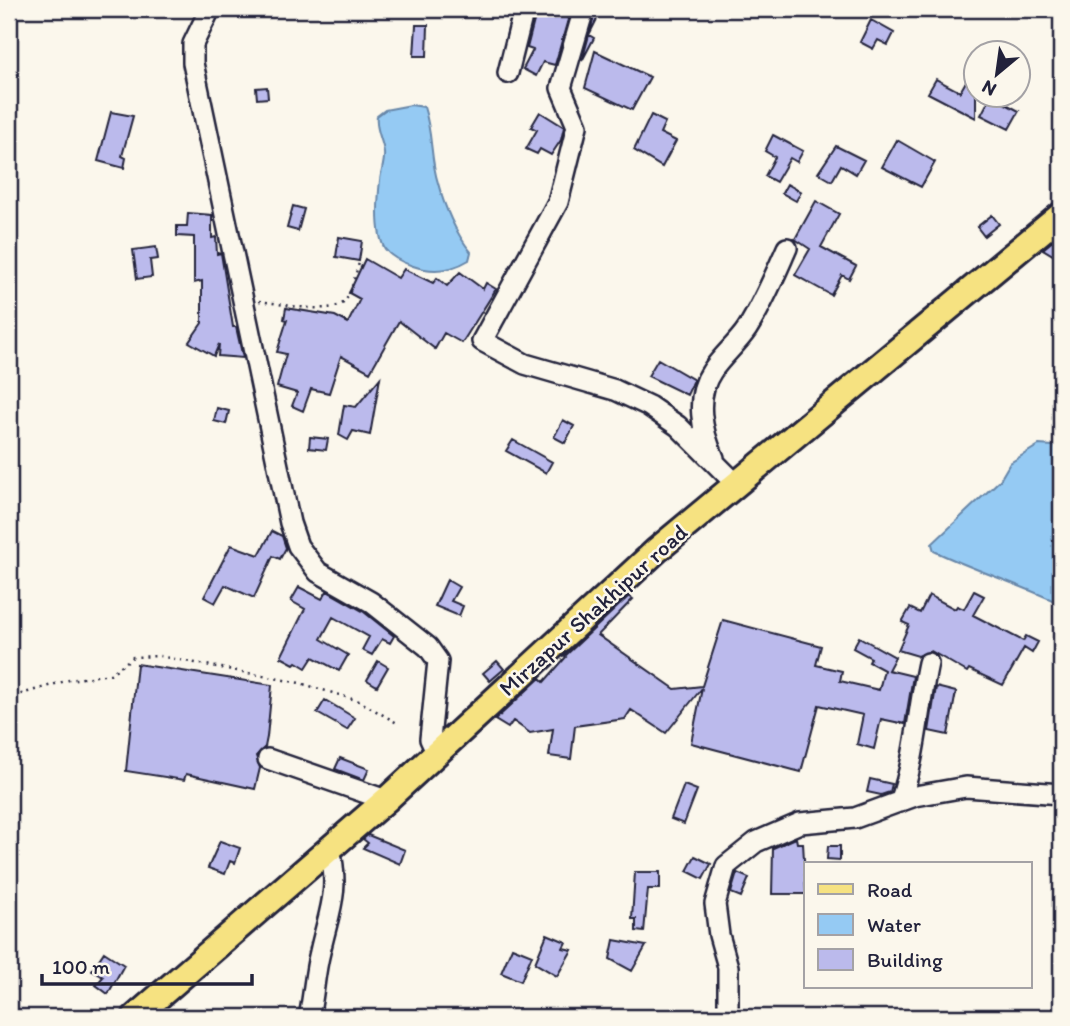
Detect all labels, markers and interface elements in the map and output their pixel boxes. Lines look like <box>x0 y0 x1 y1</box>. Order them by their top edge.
north arrow <box>962 38 1032 108</box>
text: N <box>978 75 1000 102</box>
street label: Mirzapur Shakhipur road <box>493 518 693 702</box>
legend <box>804 862 1032 988</box>
text: Road <box>867 877 913 902</box>
text: Water <box>867 912 921 937</box>
scale bar <box>42 942 252 986</box>
text: Building <box>867 947 943 972</box>
text: 100 m <box>52 954 110 979</box>

